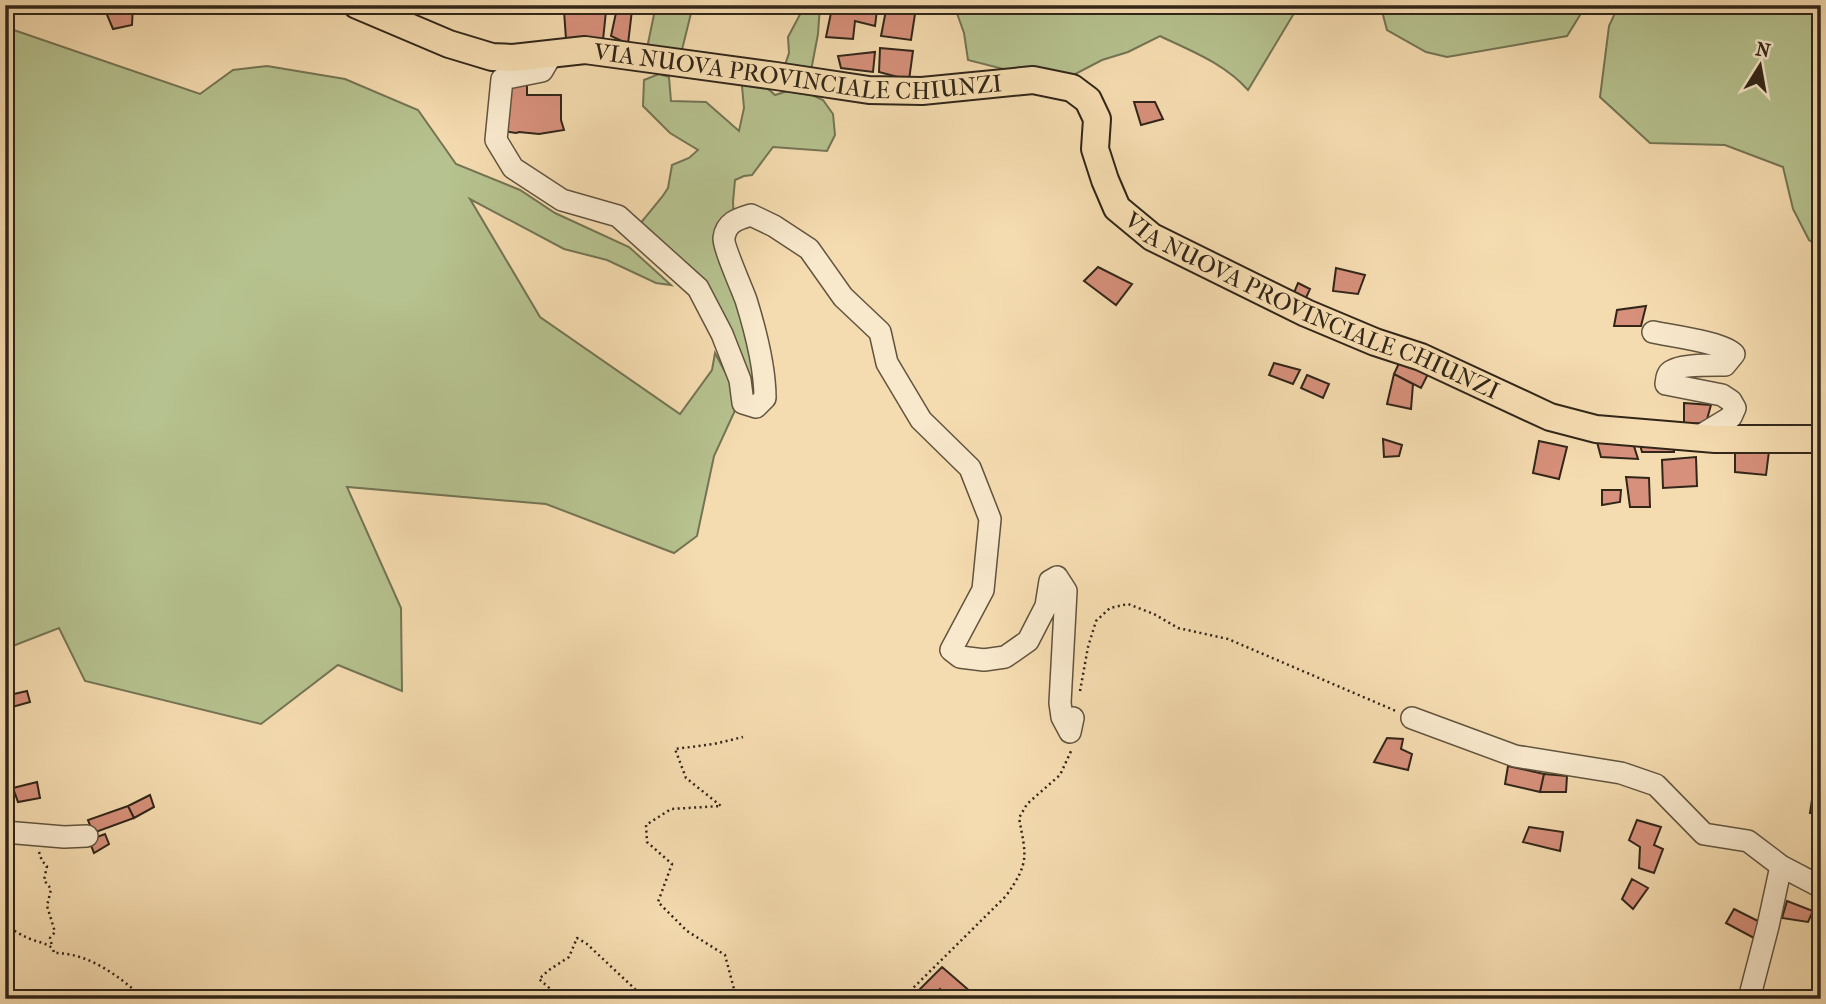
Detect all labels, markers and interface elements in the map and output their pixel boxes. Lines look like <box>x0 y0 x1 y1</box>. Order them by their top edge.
north arrow <box>1724 32 1794 102</box>
street label: VIA NUOVA PROVINCIALE CHIUNZI <box>591 37 1003 105</box>
text: N <box>1754 38 1773 63</box>
street label: VIA NUOVA PROVINCIALE CHIUNZI <box>1118 206 1503 405</box>

